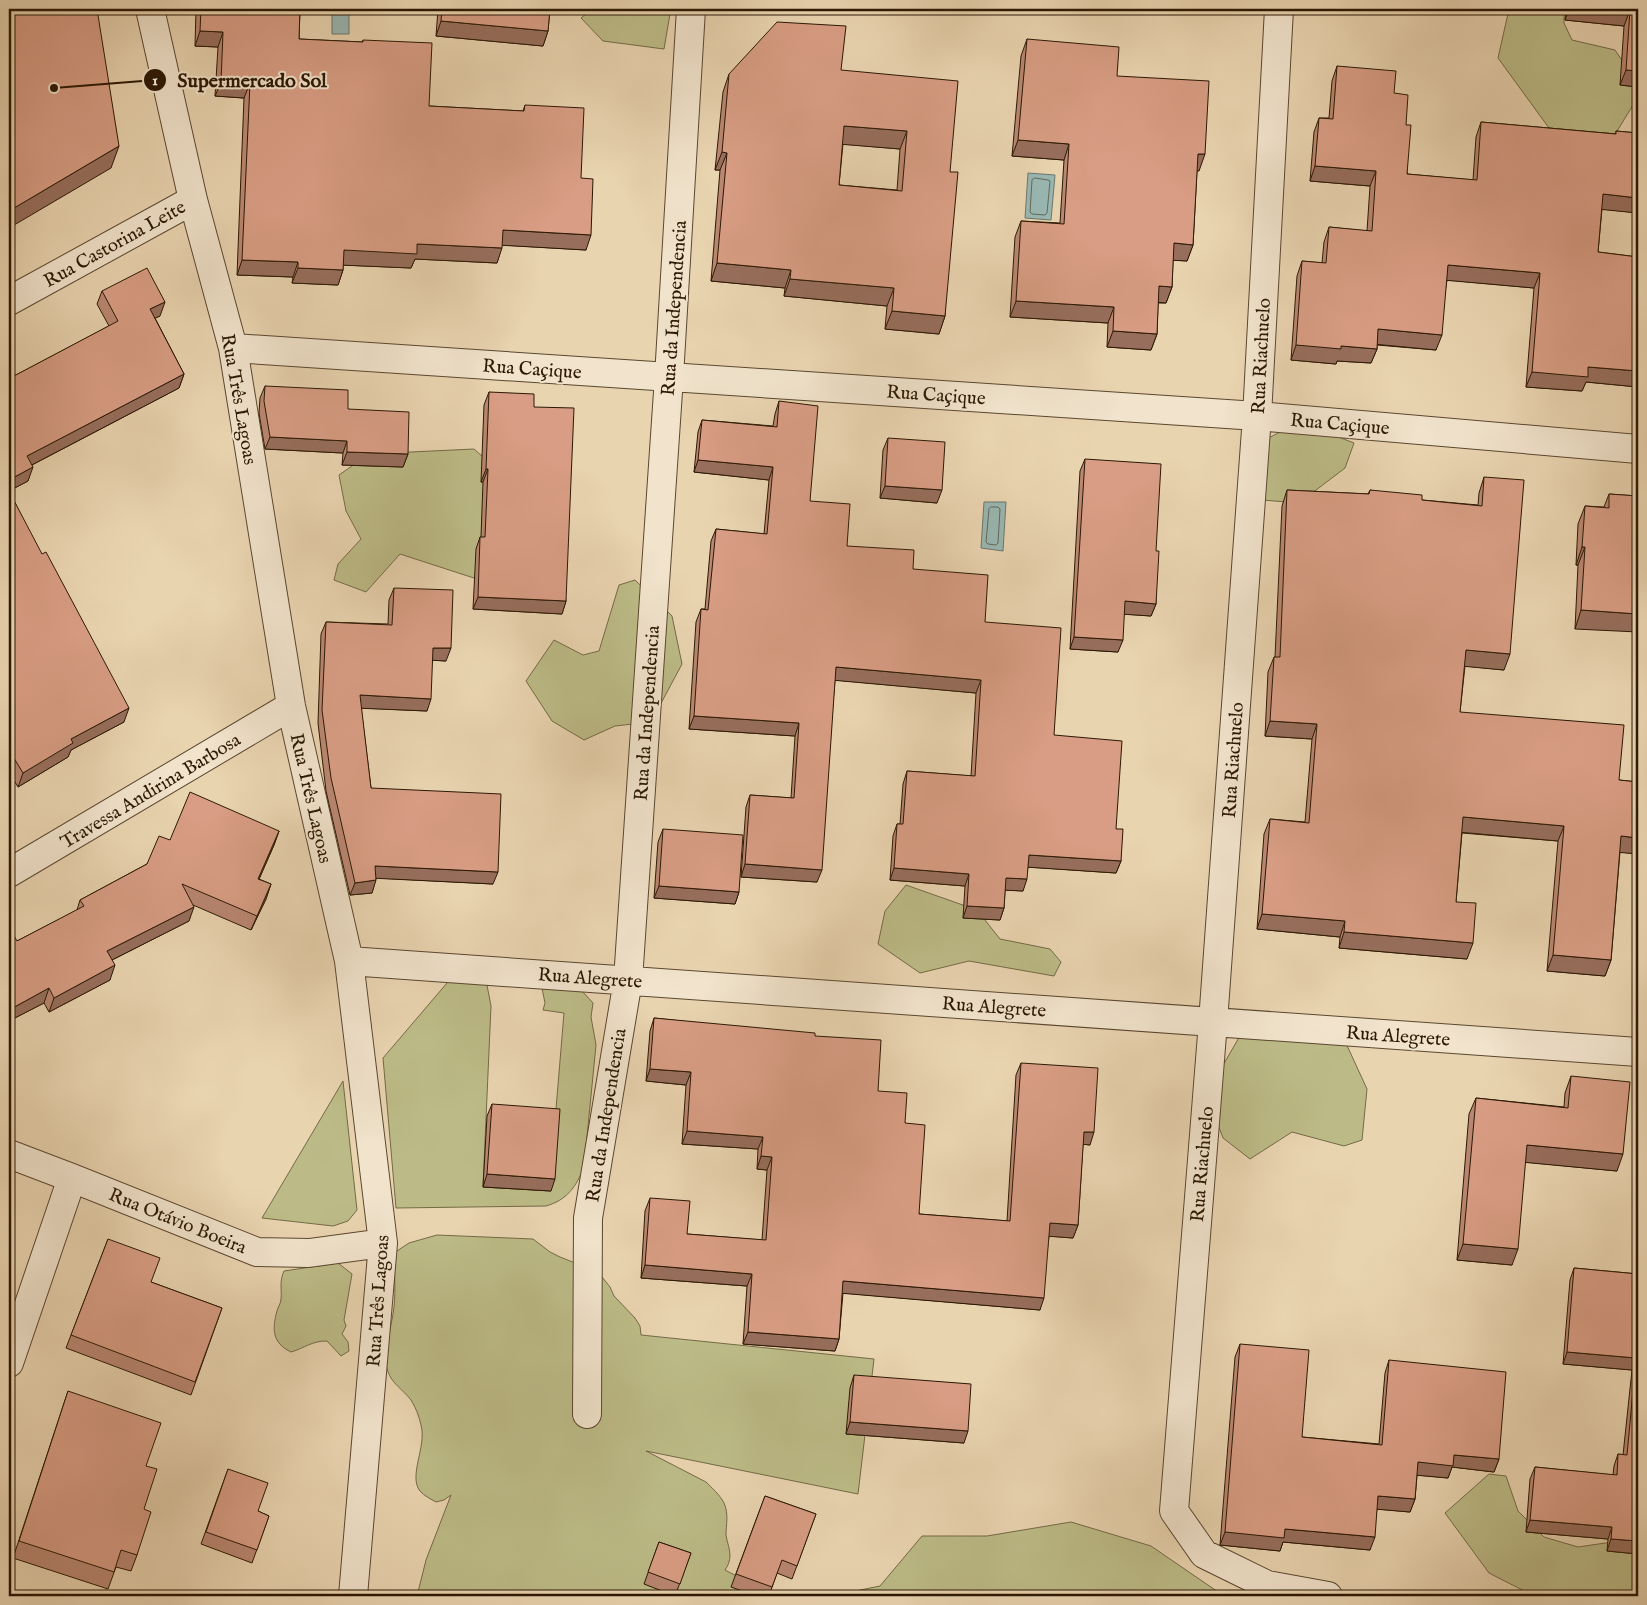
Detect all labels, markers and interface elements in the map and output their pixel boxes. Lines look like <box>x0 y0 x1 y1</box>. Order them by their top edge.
callout: Supermercado Sol <box>142 62 337 97</box>
text: Supermercado Sol <box>177 69 327 94</box>
text: 1 <box>152 71 158 90</box>
street label: Rua Castorina Leite <box>40 196 191 294</box>
street label: Rua da Independencia <box>657 219 693 397</box>
street label: Rua Riachuelo <box>1247 297 1277 415</box>
street label: Rua Três Lagoas <box>215 332 261 467</box>
street label: Rua Caçique <box>481 355 583 385</box>
street label: Rua Caçique <box>885 381 987 411</box>
street label: Rua Caçique <box>1289 409 1391 441</box>
street label: Rua da Independencia <box>630 624 666 802</box>
street label: Rua Riachuelo <box>1218 701 1250 819</box>
street label: Travessa Andirina Barbosa <box>57 728 246 855</box>
street label: Rua Três Lagoas <box>283 731 337 866</box>
street label: Rua Alegrete <box>537 963 643 995</box>
street label: Rua Alegrete <box>941 992 1047 1024</box>
street label: Rua Alegrete <box>1345 1021 1451 1053</box>
street label: Rua da Independencia <box>581 1026 633 1204</box>
street label: Rua Riachuelo <box>1186 1105 1220 1223</box>
street label: Rua Otávio Boeira <box>105 1183 250 1261</box>
street label: Rua Três Lagoas <box>362 1234 396 1368</box>

